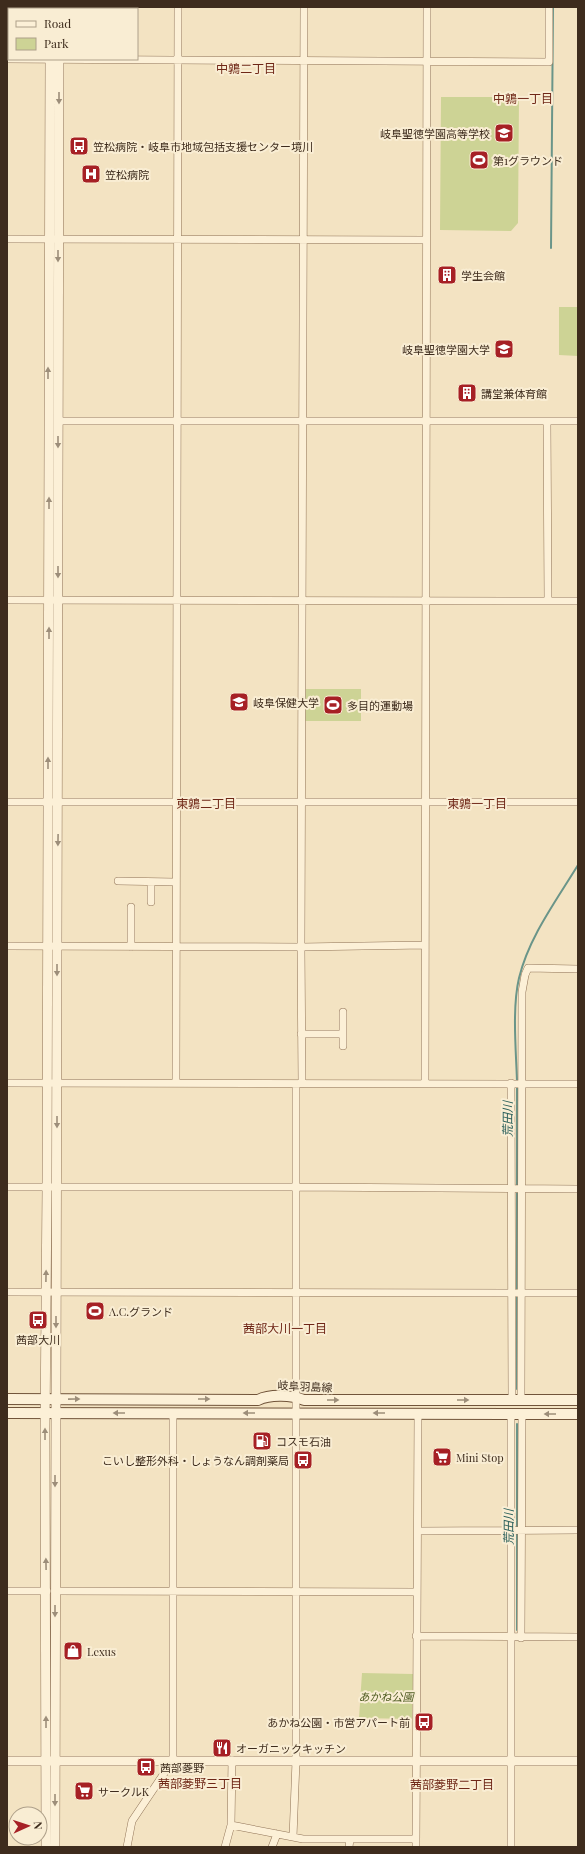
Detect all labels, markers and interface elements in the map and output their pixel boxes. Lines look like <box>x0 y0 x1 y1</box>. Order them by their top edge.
legend <box>8 8 138 60</box>
text: Road <box>44 15 71 31</box>
text: Park <box>44 35 69 51</box>
district label: 中鶉二丁目 <box>216 60 276 76</box>
district label: 中鶉一丁目 <box>493 90 553 106</box>
one-way arrow <box>56 92 62 105</box>
school or university icon: 岐阜聖徳学園高等学校 <box>493 122 515 144</box>
place label: 岐阜聖徳学園高等学校 <box>380 126 490 141</box>
bus stop icon: 笠松病院・岐阜市地域包括支援センター境川 <box>68 135 90 157</box>
place label: 笠松病院・岐阜市地域包括支援センター境川 <box>93 139 313 154</box>
sports icon: 第1グラウンド <box>468 149 490 171</box>
place label: 第1グラウンド <box>493 153 563 168</box>
hospital icon: 笠松病院 <box>80 163 102 185</box>
place label: 笠松病院 <box>105 167 149 182</box>
one-way arrow <box>55 250 61 263</box>
building icon: 学生会館 <box>436 264 458 286</box>
place label: 学生会館 <box>461 268 505 283</box>
school or university icon: 岐阜聖徳学園大学 <box>493 338 515 360</box>
place label: 岐阜聖徳学園大学 <box>402 342 490 357</box>
one-way arrow <box>45 367 52 379</box>
building icon: 講堂兼体育館 <box>456 382 478 404</box>
place label: 講堂兼体育館 <box>481 386 547 401</box>
one-way arrow <box>55 436 61 449</box>
one-way arrow <box>45 497 52 509</box>
one-way arrow <box>55 566 61 579</box>
one-way arrow <box>46 626 52 639</box>
school or university icon: 岐阜保健大学 <box>228 691 250 713</box>
sports icon: 多目的運動場 <box>322 694 344 716</box>
place label: 岐阜保健大学 <box>253 695 319 710</box>
place label: 多目的運動場 <box>347 698 413 713</box>
one-way arrow <box>45 756 51 769</box>
district label: 東鶉二丁目 <box>176 795 236 811</box>
district label: 東鶉一丁目 <box>447 795 507 811</box>
one-way arrow <box>55 834 61 847</box>
one-way arrow <box>54 964 60 977</box>
water label: 荒田川 <box>499 1099 515 1137</box>
one-way arrow <box>54 1116 60 1129</box>
one-way arrow <box>43 1269 49 1282</box>
sports icon: A.C.グランド <box>84 1300 106 1322</box>
place label: A.C.グランド <box>108 1304 173 1319</box>
bus stop icon: 茜部大川 <box>27 1309 49 1331</box>
one-way arrow <box>53 1316 59 1329</box>
district label: 茜部大川一丁目 <box>243 1320 327 1336</box>
place label: 茜部大川 <box>16 1332 60 1347</box>
street label: 岐阜羽島線 <box>277 1377 333 1395</box>
one-way arrow <box>68 1396 81 1402</box>
one-way arrow <box>198 1396 211 1402</box>
one-way arrow <box>327 1397 340 1403</box>
one-way arrow <box>457 1397 470 1403</box>
one-way arrow <box>112 1410 125 1416</box>
one-way arrow <box>242 1410 255 1416</box>
one-way arrow <box>372 1410 385 1416</box>
one-way arrow <box>544 1410 556 1417</box>
one-way arrow <box>42 1427 48 1440</box>
fuel station icon: コスモ石油 <box>251 1430 273 1452</box>
place label: コスモ石油 <box>276 1434 331 1449</box>
supermarket icon: Mini Stop <box>431 1446 453 1468</box>
bus stop icon: こいし整形外科・しょうなん調剤薬局 <box>292 1449 314 1471</box>
place label: Mini Stop <box>456 1450 504 1465</box>
place label: こいし整形外科・しょうなん調剤薬局 <box>102 1453 289 1468</box>
one-way arrow <box>52 1475 58 1488</box>
water label: 荒田川 <box>500 1507 516 1545</box>
one-way arrow <box>43 1557 49 1570</box>
one-way arrow <box>52 1605 58 1618</box>
shop icon: Lexus <box>62 1640 84 1662</box>
place label: Lexus <box>87 1644 116 1659</box>
park label: あかね公園 <box>359 1689 415 1704</box>
bus stop icon: あかね公園・市営アパート前 <box>413 1711 435 1733</box>
one-way arrow <box>43 1715 49 1728</box>
place label: あかね公園・市営アパート前 <box>267 1715 410 1730</box>
restaurant icon: オーガニックキッチン <box>211 1737 233 1759</box>
place label: オーガニックキッチン <box>236 1741 346 1756</box>
bus stop icon: 茜部菱野 <box>135 1756 157 1778</box>
place label: 茜部菱野 <box>160 1760 204 1775</box>
district label: 茜部菱野三丁目 <box>158 1775 242 1791</box>
district label: 茜部菱野二丁目 <box>410 1776 494 1792</box>
supermarket icon: サークルK <box>73 1780 95 1802</box>
place label: サークルK <box>98 1784 150 1799</box>
one-way arrow <box>52 1794 58 1807</box>
north arrow <box>8 1806 48 1846</box>
text: N <box>31 1821 46 1830</box>

